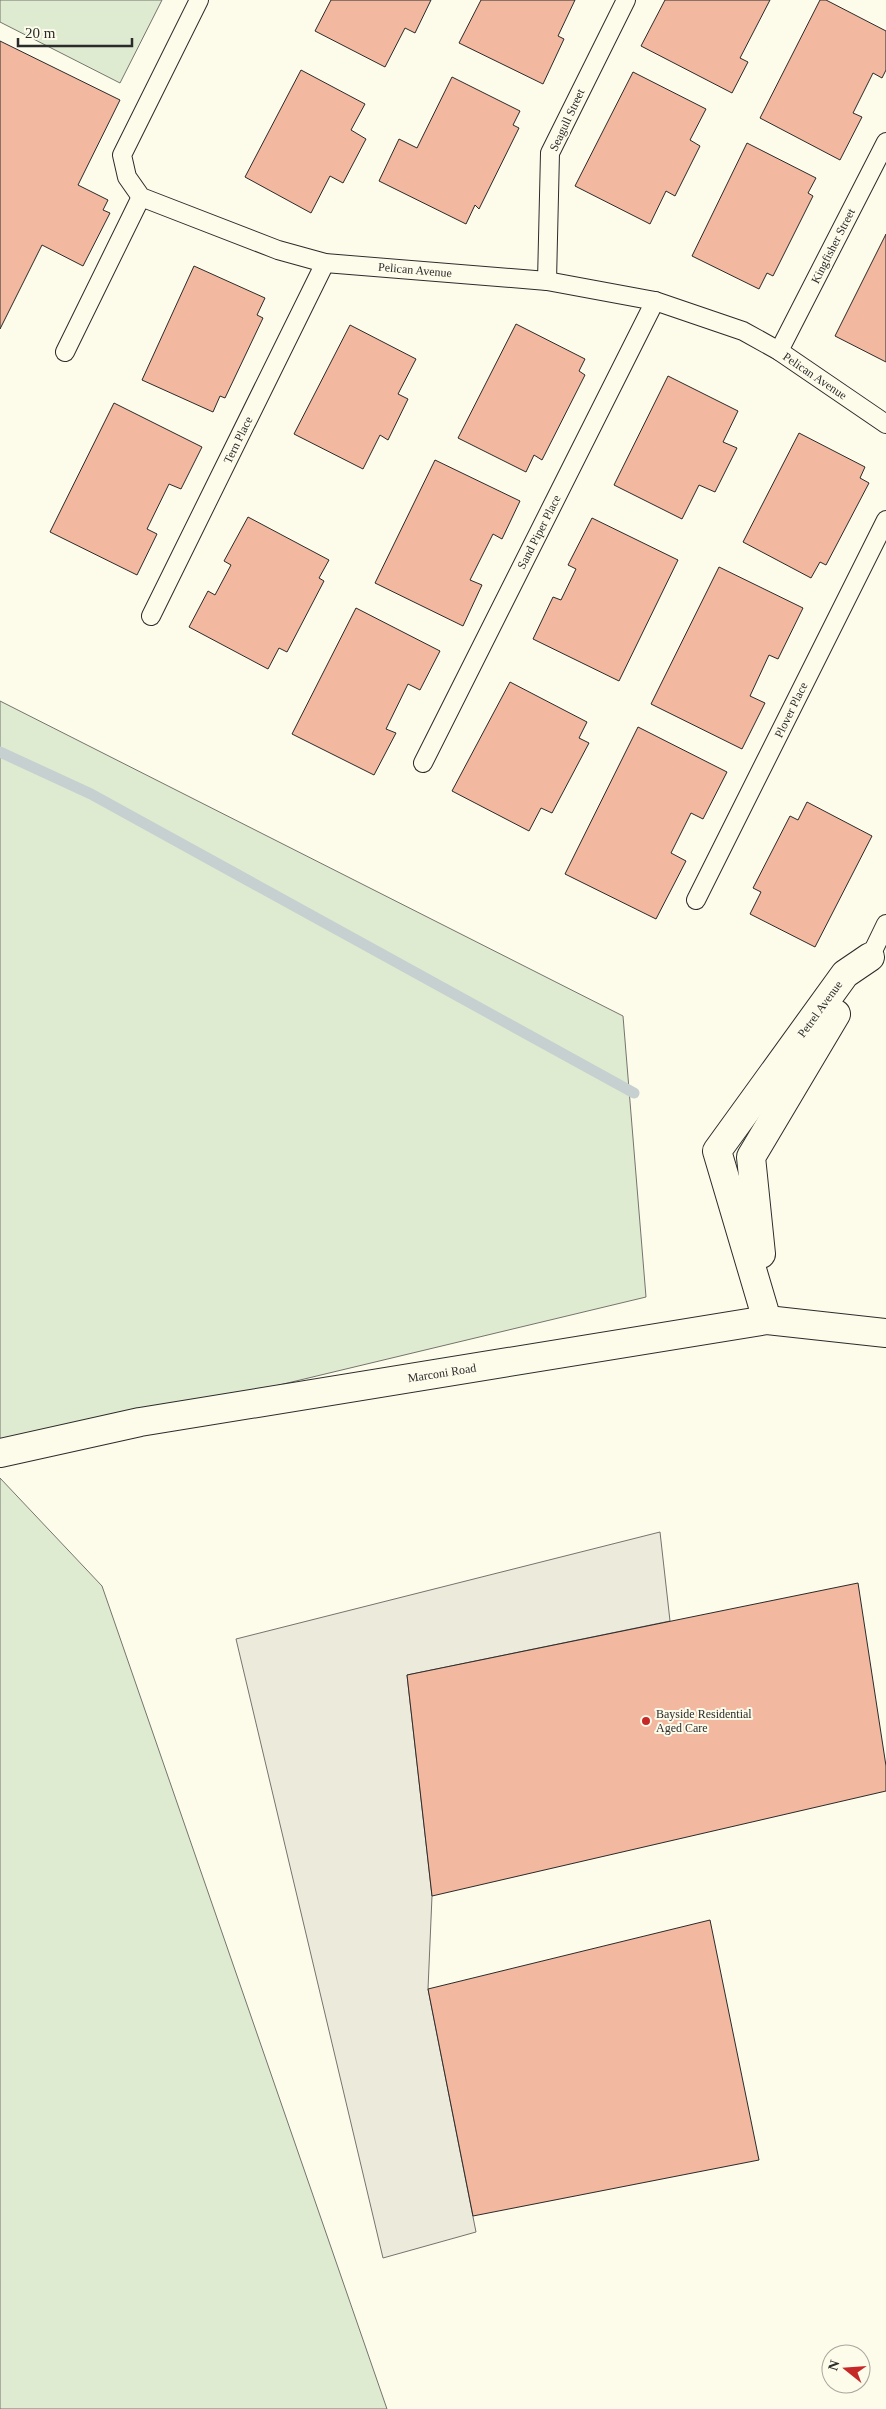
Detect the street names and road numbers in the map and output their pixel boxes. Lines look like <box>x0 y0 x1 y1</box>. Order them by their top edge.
street label: Seagull Street <box>547 86 588 153</box>
street label: Kingfisher Street <box>808 206 858 286</box>
street label: Pelican Avenue <box>377 260 453 280</box>
street label: Pelican Avenue <box>780 349 850 403</box>
street label: Tern Place <box>221 414 255 466</box>
street label: Sand Piper Place <box>514 493 564 571</box>
street label: Plover Place <box>771 680 811 740</box>
street label: Petrel Avenue <box>795 978 845 1040</box>
street label: Marconi Road <box>407 1361 477 1385</box>

